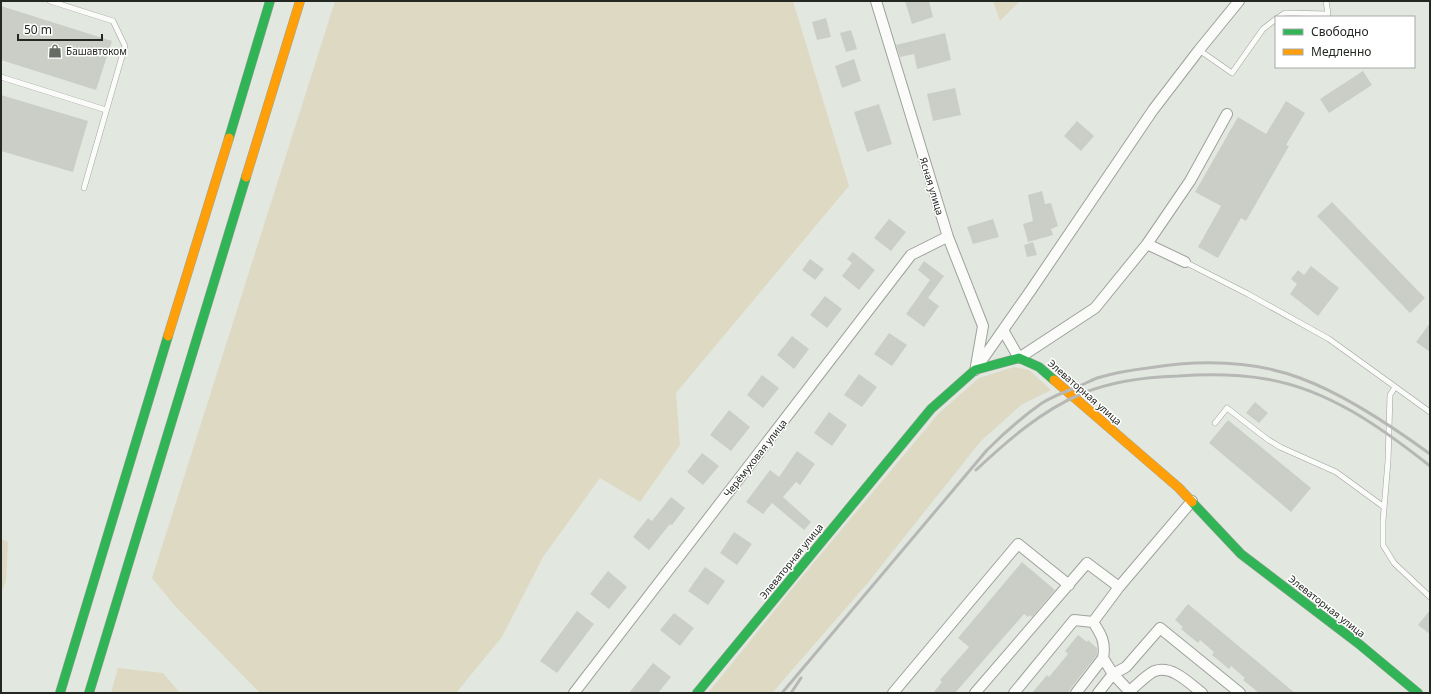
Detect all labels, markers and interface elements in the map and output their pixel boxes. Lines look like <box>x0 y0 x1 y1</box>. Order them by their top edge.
scale bar <box>18 16 102 42</box>
legend <box>1275 16 1415 68</box>
text: 50 m <box>24 21 52 38</box>
text: Свободно <box>1311 23 1369 40</box>
shop icon: Башавтоком <box>47 43 63 59</box>
text: Медленно <box>1311 43 1371 60</box>
place label: Башавтоком <box>66 44 127 58</box>
street label: Ясная улица <box>917 155 947 217</box>
street label: Элеваторная улица <box>1045 356 1125 428</box>
street label: Черёмуховая улица <box>720 416 790 500</box>
street label: Элеваторная улица <box>756 520 826 602</box>
street label: Элеваторная улица <box>1286 572 1368 640</box>

